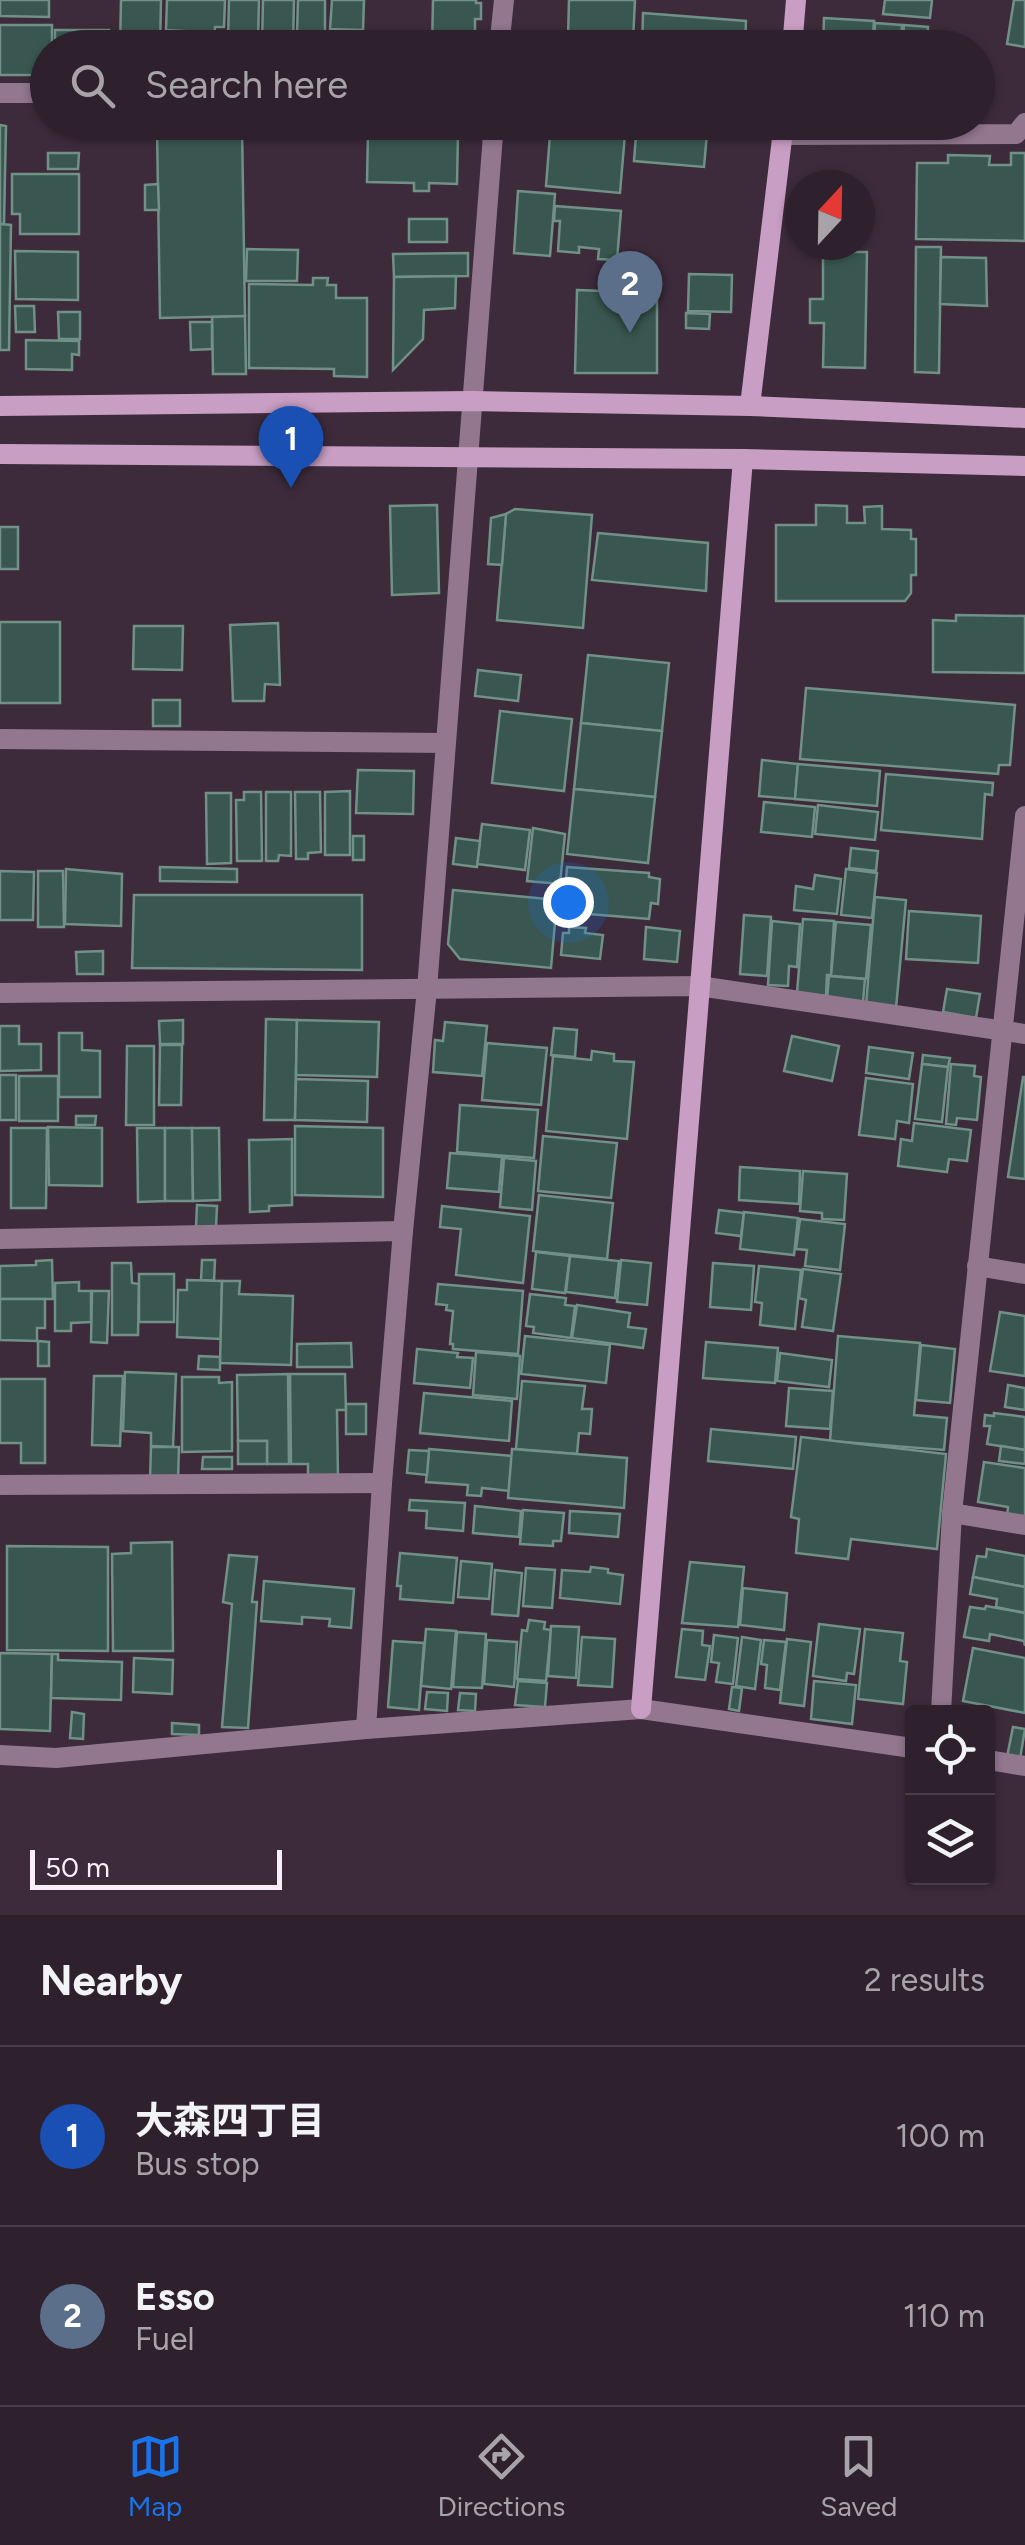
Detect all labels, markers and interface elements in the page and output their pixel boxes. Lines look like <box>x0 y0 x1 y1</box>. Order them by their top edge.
search box <box>30 30 995 140</box>
icon: search <box>65 58 120 113</box>
text: Search here <box>145 62 348 108</box>
north arrow <box>785 170 875 260</box>
pin: 2 <box>598 250 662 333</box>
pin: 1 <box>258 406 324 488</box>
your location <box>543 877 594 928</box>
map controls <box>905 1705 995 1885</box>
button: locate <box>905 1705 995 1795</box>
button: layers <box>905 1795 995 1885</box>
scale bar <box>30 1845 282 1890</box>
text: 50 m <box>45 1850 110 1884</box>
text: Nearby <box>40 1955 182 2006</box>
text: 2 results <box>864 1961 985 1999</box>
text: 大森四丁目 <box>135 2098 325 2144</box>
text: 1 <box>66 2117 79 2155</box>
text: 100 m <box>896 2117 985 2155</box>
text: Bus stop <box>135 2145 260 2183</box>
text: Esso <box>135 2274 215 2320</box>
text: 2 <box>63 2297 82 2335</box>
text: 110 m <box>903 2297 985 2335</box>
text: Fuel <box>135 2320 194 2358</box>
tab: Map <box>128 2429 183 2523</box>
tab: Directions <box>438 2429 565 2523</box>
tab: Saved <box>820 2429 897 2523</box>

